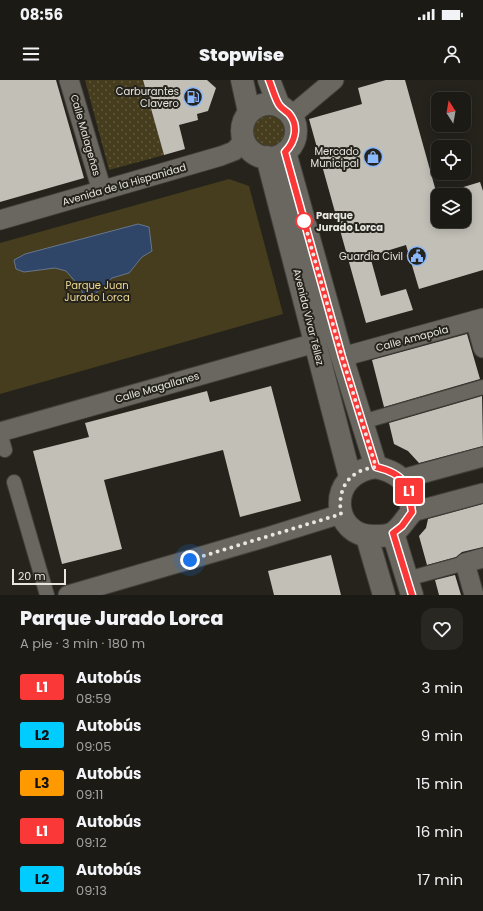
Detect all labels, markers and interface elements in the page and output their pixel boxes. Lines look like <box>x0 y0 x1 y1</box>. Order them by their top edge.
text: 08:56 <box>20 4 63 25</box>
text: Stopwise <box>199 42 284 67</box>
icon: menu <box>20 43 42 65</box>
icon: person <box>441 43 463 65</box>
place label: Carburantes Clavero <box>116 84 179 111</box>
fuel station icon: Carburantes Clavero <box>182 86 204 108</box>
north arrow <box>431 92 471 132</box>
map controls <box>431 92 471 228</box>
street label: Calle Malageñas <box>67 93 104 178</box>
button: locate <box>431 140 471 180</box>
place label: Mercado Municipal <box>311 144 359 171</box>
shop icon: Mercado Municipal <box>362 146 384 168</box>
street label: Avenida de la Hispanidad <box>60 160 188 209</box>
button: layers <box>431 188 471 228</box>
place label: Parque Jurado Lorca <box>316 208 383 235</box>
marker: Parque Jurado Lorca <box>295 212 313 230</box>
public building icon: Guardia Civil <box>406 245 428 267</box>
place label: Guardia Civil <box>339 249 403 264</box>
street label: Avenida Vivar Téllez <box>289 267 328 367</box>
park label: Parque Juan Jurado Lorca <box>64 278 130 305</box>
street label: Calle Amapola <box>374 322 450 355</box>
street label: Calle Magallanes <box>113 368 201 407</box>
line badge: L1 <box>391 478 427 504</box>
text: L1 <box>403 481 415 501</box>
your location <box>180 550 200 570</box>
scale bar <box>12 567 66 586</box>
text: 20 m <box>18 568 46 584</box>
text: Parque Jurado Lorca <box>20 605 223 632</box>
button: heart <box>421 608 463 650</box>
text: A pie · 3 min · 180 m <box>20 634 145 653</box>
text: Autobús <box>76 667 141 688</box>
text: L1 <box>36 677 48 697</box>
text: 3 min <box>421 677 463 698</box>
text: 08:59 <box>76 689 112 708</box>
text: Autobús <box>76 715 141 736</box>
text: L2 <box>35 725 49 745</box>
text: 9 min <box>421 725 463 746</box>
text: 09:05 <box>76 737 111 756</box>
text: Autobús <box>76 763 141 784</box>
text: L3 <box>34 773 50 793</box>
text: 15 min <box>416 773 463 794</box>
text: 09:11 <box>76 785 103 804</box>
text: Autobús <box>76 811 141 832</box>
text: L1 <box>36 821 48 841</box>
text: 16 min <box>416 821 463 842</box>
text: 09:12 <box>76 833 107 852</box>
text: Autobús <box>76 859 141 880</box>
text: L2 <box>35 869 49 889</box>
text: 17 min <box>417 869 463 890</box>
text: 09:13 <box>76 881 107 900</box>

